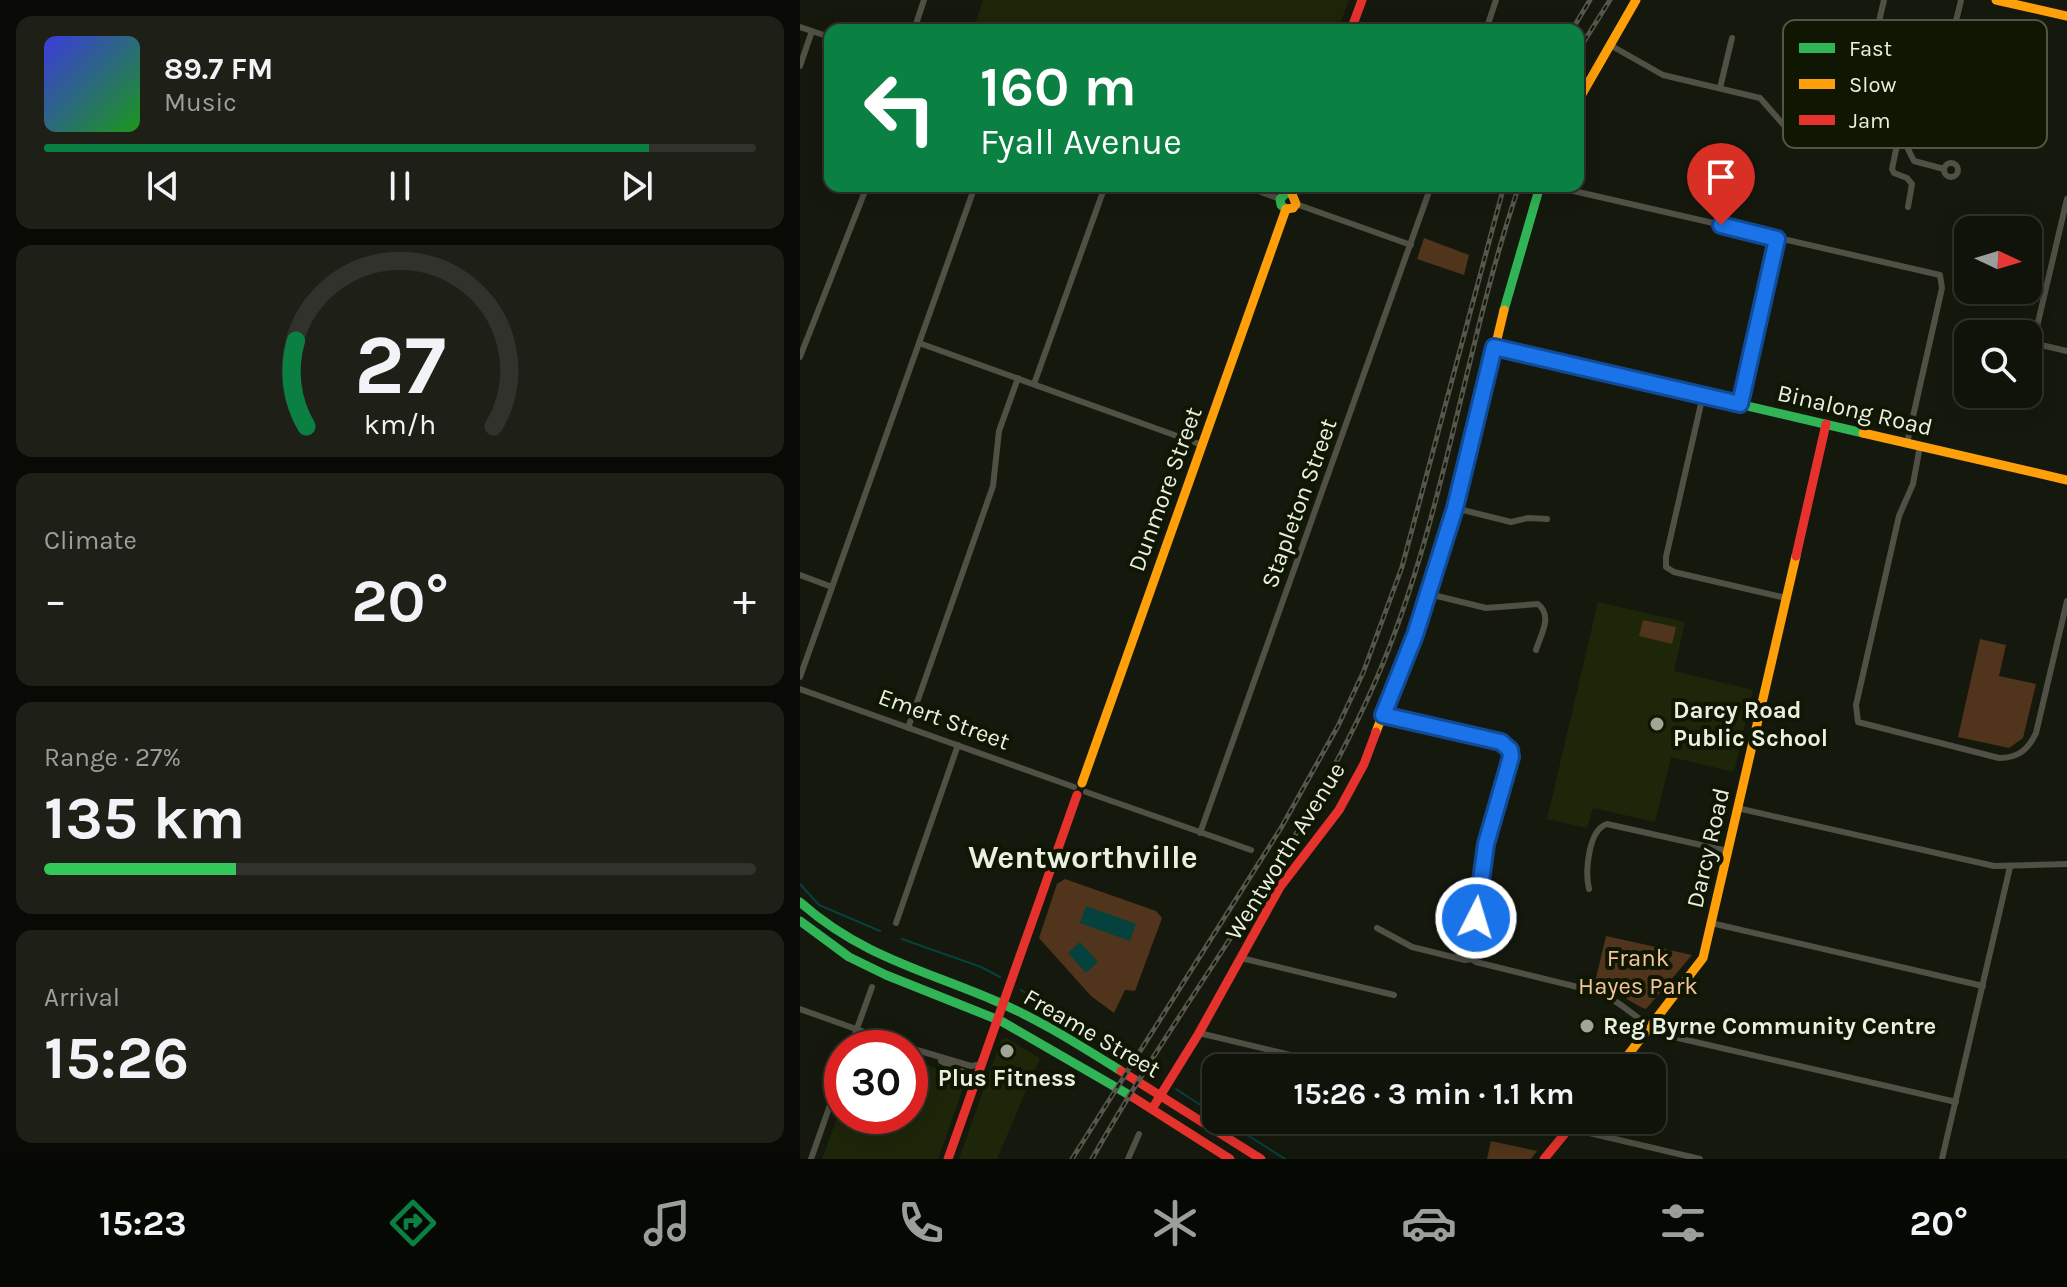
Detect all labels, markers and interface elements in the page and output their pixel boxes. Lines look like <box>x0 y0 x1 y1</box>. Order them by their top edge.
legend <box>1783 20 2047 148</box>
text: Fast <box>1849 36 1892 62</box>
text: 89.7 FM <box>164 51 273 87</box>
text: 160 m <box>980 54 1137 119</box>
icon: left <box>848 56 952 160</box>
text: Slow <box>1849 72 1896 98</box>
text: Music <box>164 87 237 118</box>
text: Jam <box>1849 108 1891 134</box>
text: Fyall Avenue <box>980 121 1182 163</box>
pin <box>1687 143 1755 225</box>
icon: arrive <box>1699 155 1743 199</box>
icon: previous <box>141 164 185 208</box>
icon: pause <box>378 164 422 208</box>
icon: next <box>615 164 659 208</box>
north arrow <box>1954 216 2042 304</box>
map controls <box>1954 216 2042 408</box>
text: 27 <box>354 316 446 413</box>
button: search <box>1954 320 2042 408</box>
street label: Binalong Road <box>1775 379 1935 441</box>
street label: Dunmore Street <box>1122 403 1208 575</box>
text: km/h <box>364 408 436 441</box>
street label: Stapleton Street <box>1255 415 1343 591</box>
text: Climate <box>44 525 137 556</box>
text: 20° <box>351 566 449 636</box>
text: − <box>44 575 67 626</box>
text: + <box>733 575 756 626</box>
street label: Emert Street <box>875 682 1013 756</box>
place label: Darcy Road Public School <box>1673 696 1828 752</box>
marker: Darcy Road Public School <box>1648 715 1666 733</box>
text: Range · 27% <box>44 742 181 773</box>
street label: Wentworth Avenue <box>1219 757 1351 945</box>
text: 135 km <box>44 783 245 853</box>
street label: Darcy Road <box>1681 785 1735 911</box>
district label: Wentworthville <box>968 839 1198 876</box>
position arrow <box>1434 876 1518 960</box>
park label: Frank Hayes Park <box>1578 944 1698 1000</box>
text: Arrival <box>44 982 120 1013</box>
street label: Freame Street <box>1019 983 1165 1083</box>
place label: Reg Byrne Community Centre <box>1603 1012 1936 1040</box>
marker: Reg Byrne Community Centre <box>1578 1017 1596 1035</box>
text: 15:26 <box>44 1023 189 1093</box>
speed limit sign: 30 <box>824 1030 928 1134</box>
marker: Plus Fitness <box>998 1042 1016 1060</box>
place label: Plus Fitness <box>938 1064 1076 1092</box>
text: 15:26 · 3 min · 1.1 km <box>1294 1076 1574 1112</box>
icon: directions <box>385 1195 441 1251</box>
icon: music <box>639 1195 695 1251</box>
icon: phone <box>893 1195 949 1251</box>
icon: climate <box>1147 1195 1203 1251</box>
icon: car <box>1401 1195 1457 1251</box>
icon: filters <box>1655 1195 1711 1251</box>
text: 15:23 <box>99 1202 187 1244</box>
text: 20° <box>1909 1202 1968 1244</box>

